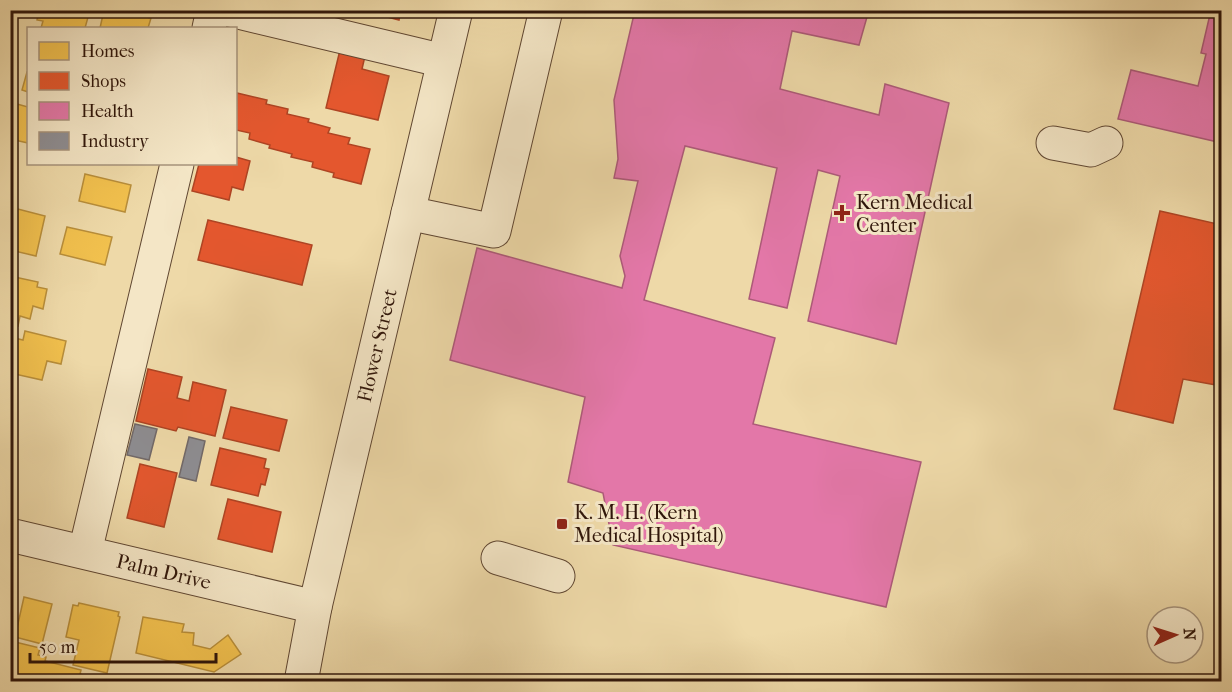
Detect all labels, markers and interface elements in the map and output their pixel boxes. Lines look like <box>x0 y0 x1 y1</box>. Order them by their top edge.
legend <box>27 27 237 165</box>
text: Homes <box>81 41 135 62</box>
text: Shops <box>81 71 126 92</box>
text: Health <box>81 101 134 122</box>
text: Industry <box>81 131 150 152</box>
place label: Kern Medical Center <box>856 191 973 237</box>
marker: Kern Medical Center <box>833 204 851 222</box>
street label: Flower Street <box>353 286 402 405</box>
place label: K. M. H. (Kern Medical Hospital) <box>574 501 724 547</box>
marker: K. M. H. (Kern Medical Hospital) <box>555 517 569 531</box>
street label: Palm Drive <box>114 550 213 594</box>
north arrow <box>1145 605 1205 665</box>
scale bar <box>30 626 216 664</box>
text: N <box>1180 628 1199 642</box>
text: 50 m <box>39 637 76 658</box>

